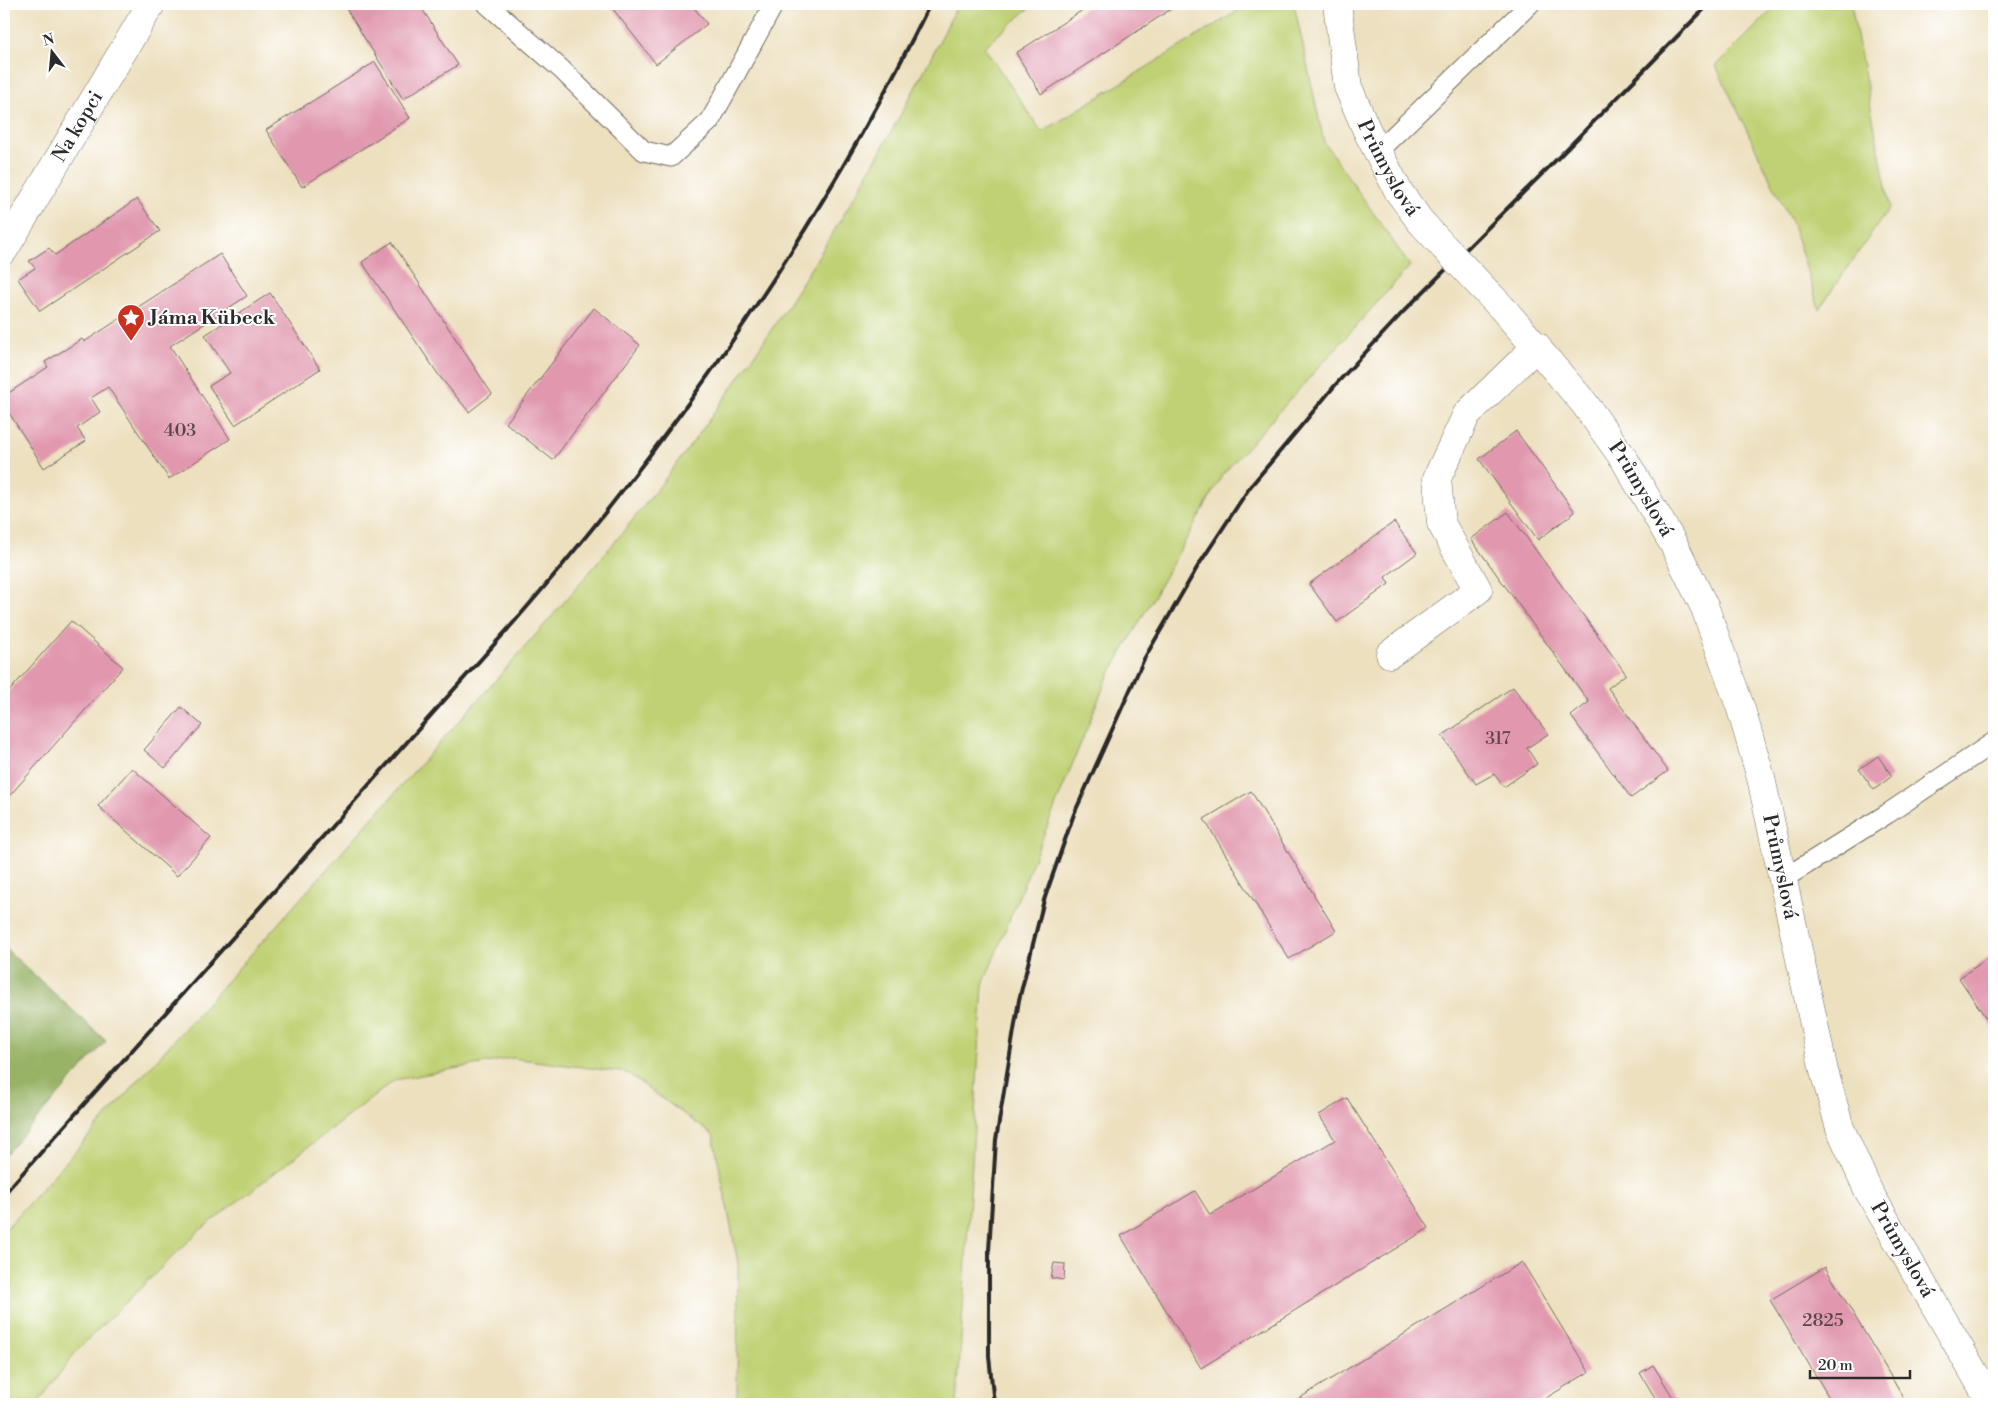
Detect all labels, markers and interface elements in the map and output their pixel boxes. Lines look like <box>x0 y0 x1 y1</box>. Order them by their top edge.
north arrow <box>28 28 78 78</box>
text: N <box>41 30 56 51</box>
street label: Na kopci <box>47 86 109 167</box>
street label: Průmyslová <box>1351 116 1425 222</box>
place icon: Jáma Kübeck <box>116 303 146 342</box>
place label: Jáma Kübeck <box>147 306 276 331</box>
house number: 403 <box>164 419 196 442</box>
street label: Průmyslová <box>1603 436 1679 542</box>
house number: 317 <box>1485 727 1511 750</box>
street label: Průmyslová <box>1757 812 1804 922</box>
street label: Průmyslová <box>1865 1197 1941 1303</box>
house number: 2825 <box>1802 1309 1844 1332</box>
scale bar <box>1810 1348 1910 1380</box>
text: 20 m <box>1818 1356 1853 1375</box>

